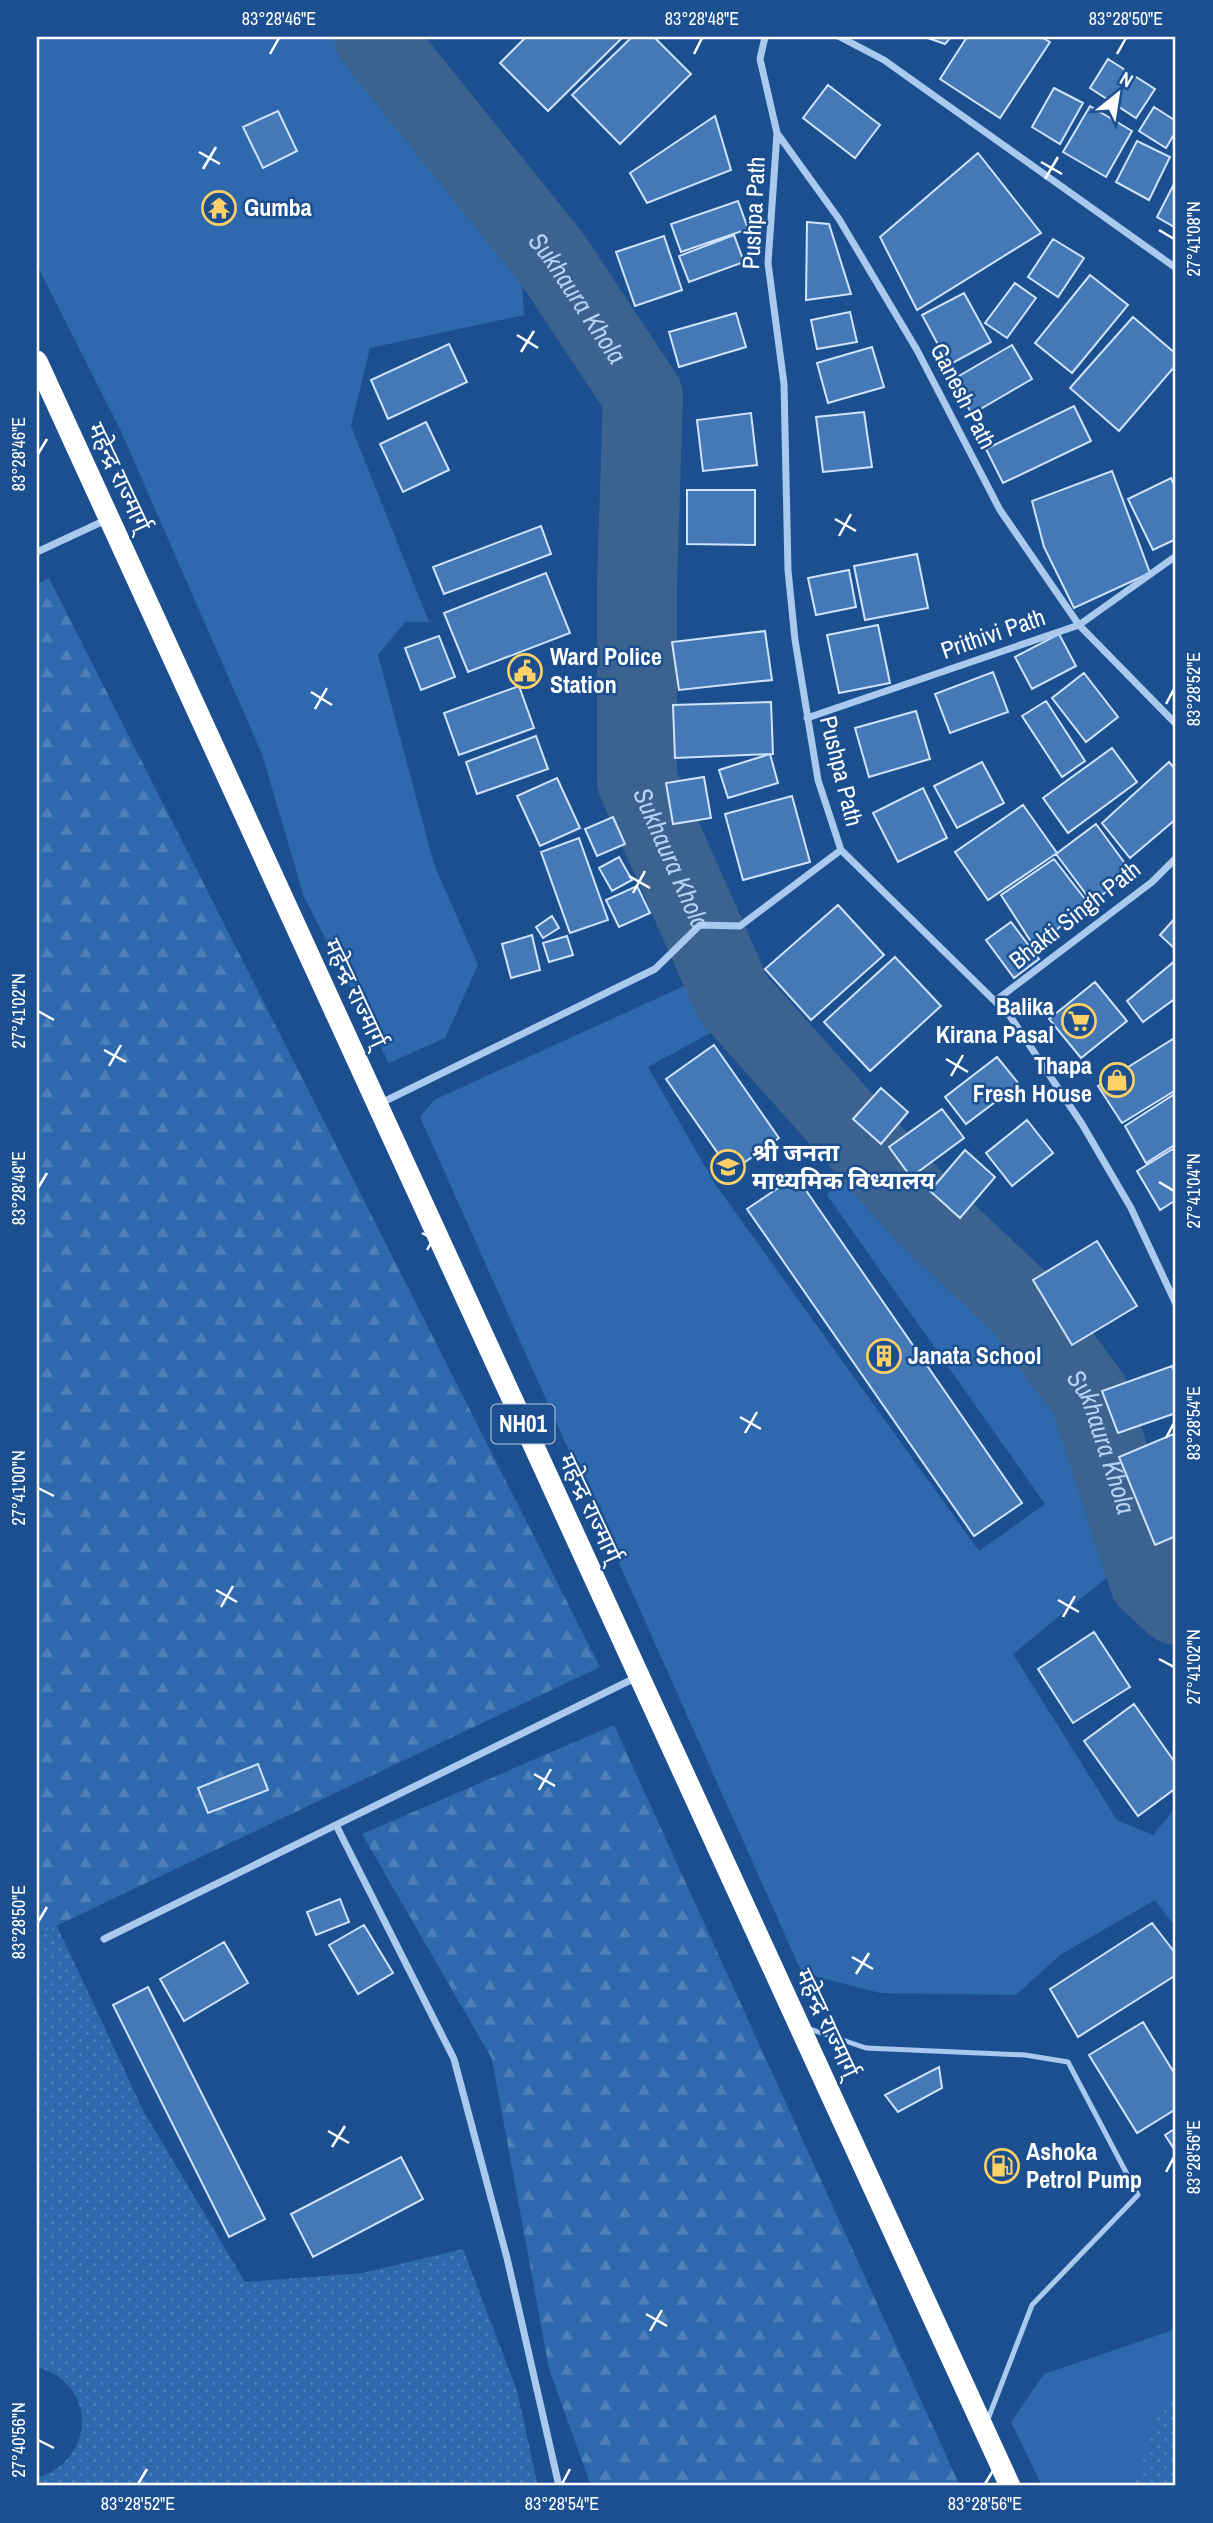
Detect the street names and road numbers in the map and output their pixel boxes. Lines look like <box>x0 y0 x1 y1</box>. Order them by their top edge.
street label: Pushpa Path <box>734 156 772 270</box>
street label: Ganesh Path <box>924 337 1004 454</box>
street label: महेन्द्र राज्मार्ग् <box>81 417 161 540</box>
street label: Prithivi Path <box>936 600 1049 666</box>
street label: Pushpa Path <box>813 712 871 829</box>
street label: Bhakti Singh Path <box>1002 853 1147 976</box>
street label: महेन्द्र राज्मार्ग् <box>317 933 397 1056</box>
road number: NH01 <box>491 1404 554 1443</box>
street label: महेन्द्र राज्मार्ग् <box>552 1448 632 1571</box>
street label: महेन्द्र राज्मार्ग् <box>789 1963 869 2086</box>

